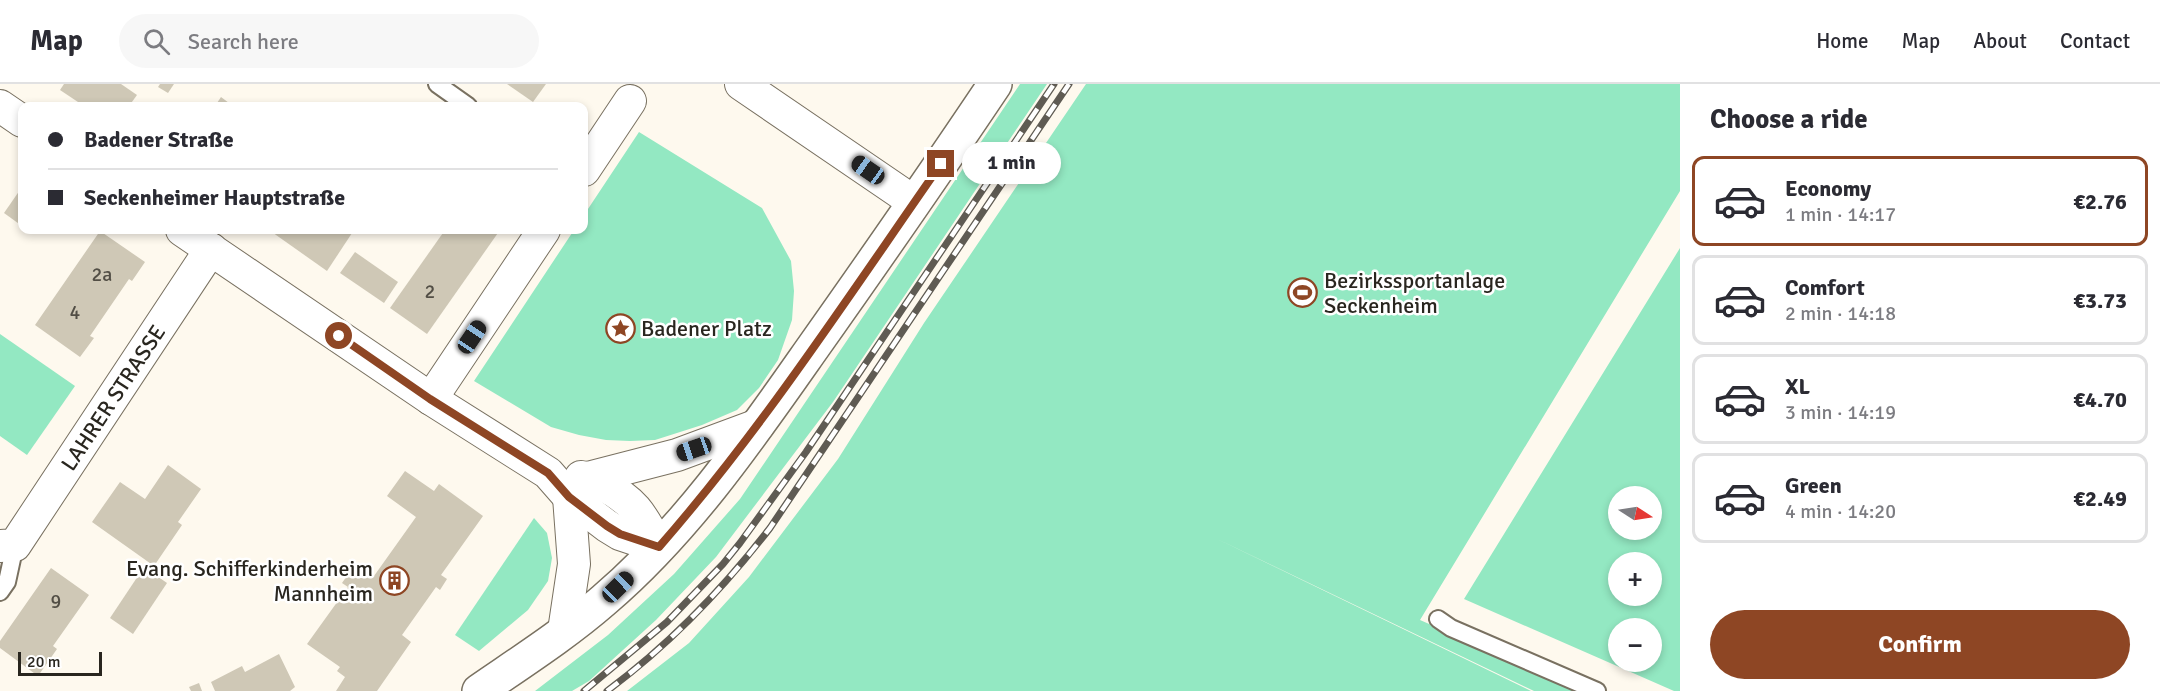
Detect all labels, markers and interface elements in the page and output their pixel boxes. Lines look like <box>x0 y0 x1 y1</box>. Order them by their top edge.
search box <box>119 14 539 68</box>
text: Map <box>30 24 83 58</box>
icon: search <box>140 25 173 58</box>
text: Search here <box>188 28 299 55</box>
text: Home <box>1816 28 1869 54</box>
text: Map <box>1902 28 1940 54</box>
text: About <box>1973 28 2027 54</box>
text: Contact <box>2060 28 2130 54</box>
text: Choose a ride <box>1710 103 1868 136</box>
text: Badener Straße <box>84 126 234 153</box>
callout: 1 min <box>962 143 1061 185</box>
route end <box>927 150 954 177</box>
text: 1 min <box>987 150 1036 175</box>
car <box>848 152 888 188</box>
icon: car <box>1713 174 1767 228</box>
text: Economy <box>1785 175 1871 202</box>
text: Seckenheimer Hauptstraße <box>84 184 345 211</box>
text: €2.76 <box>2073 188 2127 215</box>
text: 1 min · 14:17 <box>1785 202 1896 227</box>
house number: 2a <box>92 262 112 287</box>
place label: Bezirkssportanlage Seckenheim <box>1324 267 1505 319</box>
icon: car <box>1713 273 1767 327</box>
text: Comfort <box>1785 274 1865 301</box>
sports icon: Bezirkssportanlage Seckenheim <box>1287 277 1319 309</box>
house number: 2 <box>425 279 435 304</box>
text: €3.73 <box>2073 287 2127 314</box>
house number: 4 <box>70 300 81 325</box>
text: 2 min · 14:18 <box>1785 301 1896 326</box>
place icon: Badener Platz <box>604 312 636 344</box>
place label: Badener Platz <box>641 315 772 342</box>
car <box>454 317 490 357</box>
street label: LAHRER STRASSE <box>55 319 171 476</box>
route start <box>325 322 352 349</box>
icon: car <box>1713 372 1767 426</box>
text: XL <box>1785 373 1810 400</box>
text: €4.70 <box>2073 386 2127 413</box>
text: 3 min · 14:19 <box>1785 400 1896 425</box>
car <box>674 435 714 463</box>
icon: car <box>1713 471 1767 525</box>
text: Green <box>1785 472 1842 499</box>
text: €2.49 <box>2073 485 2127 512</box>
north arrow <box>1608 486 1662 540</box>
map controls <box>1608 486 1662 672</box>
text: 4 min · 14:20 <box>1785 499 1896 524</box>
button: + <box>1608 552 1662 606</box>
place label: Evang. Schifferkinderheim Mannheim <box>126 555 373 607</box>
building icon: Evang. Schifferkinderheim Mannheim <box>378 565 410 597</box>
car <box>599 568 637 606</box>
house number: 9 <box>51 589 61 614</box>
button: Confirm <box>1710 610 2130 679</box>
button: − <box>1608 618 1662 672</box>
scale bar <box>18 649 102 676</box>
text: 20 m <box>27 652 61 672</box>

